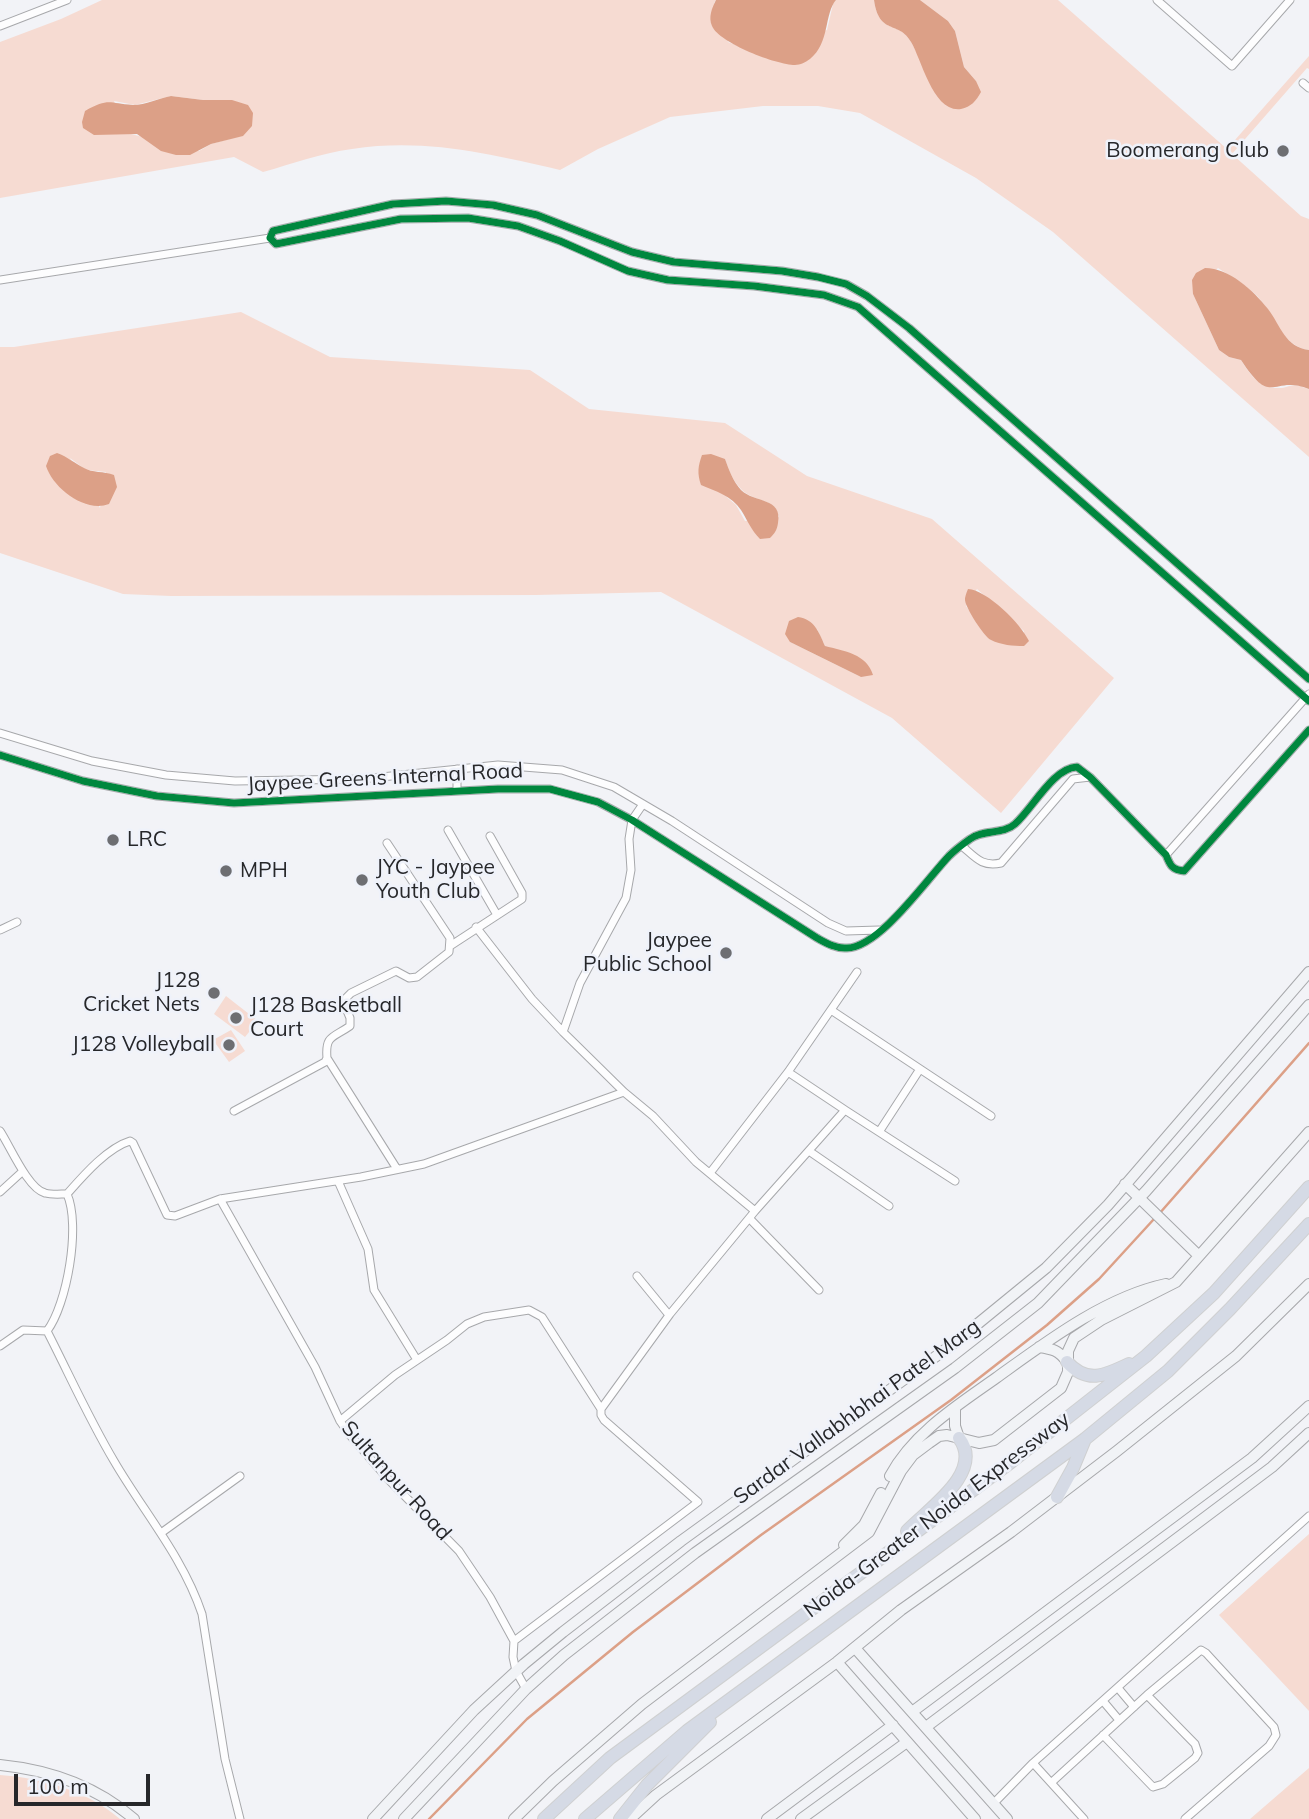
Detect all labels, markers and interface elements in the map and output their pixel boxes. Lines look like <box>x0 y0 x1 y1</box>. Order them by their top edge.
place label: Boomerang Club <box>1106 138 1269 164</box>
marker: Boomerang Club <box>1275 143 1291 159</box>
street label: Jaypee Greens Internal Road <box>246 758 524 798</box>
place label: LRC <box>127 827 167 853</box>
marker: LRC <box>105 832 121 848</box>
place label: JYC - Jaypee Youth Club <box>376 855 495 905</box>
place label: MPH <box>240 858 288 884</box>
marker: MPH <box>218 863 234 879</box>
marker: JYC - Jaypee Youth Club <box>354 872 370 888</box>
place label: Jaypee Public School <box>583 928 712 978</box>
marker: Jaypee Public School <box>718 945 734 961</box>
place label: J128 Cricket Nets <box>83 968 200 1018</box>
marker: J128 Cricket Nets <box>206 985 222 1001</box>
place label: J128 Basketball Court <box>250 993 402 1043</box>
marker: J128 Basketball Court <box>228 1010 244 1026</box>
place label: J128 Volleyball <box>72 1032 215 1058</box>
marker: J128 Volleyball <box>221 1037 237 1053</box>
street label: Sardar Vallabhbhai Patel Marg <box>729 1314 985 1510</box>
street label: Noida-Greater Noida Expressway <box>799 1407 1075 1623</box>
street label: Sultanpur Road <box>336 1416 456 1546</box>
scale bar <box>18 1759 154 1803</box>
text: 100 m <box>27 1773 89 1799</box>

